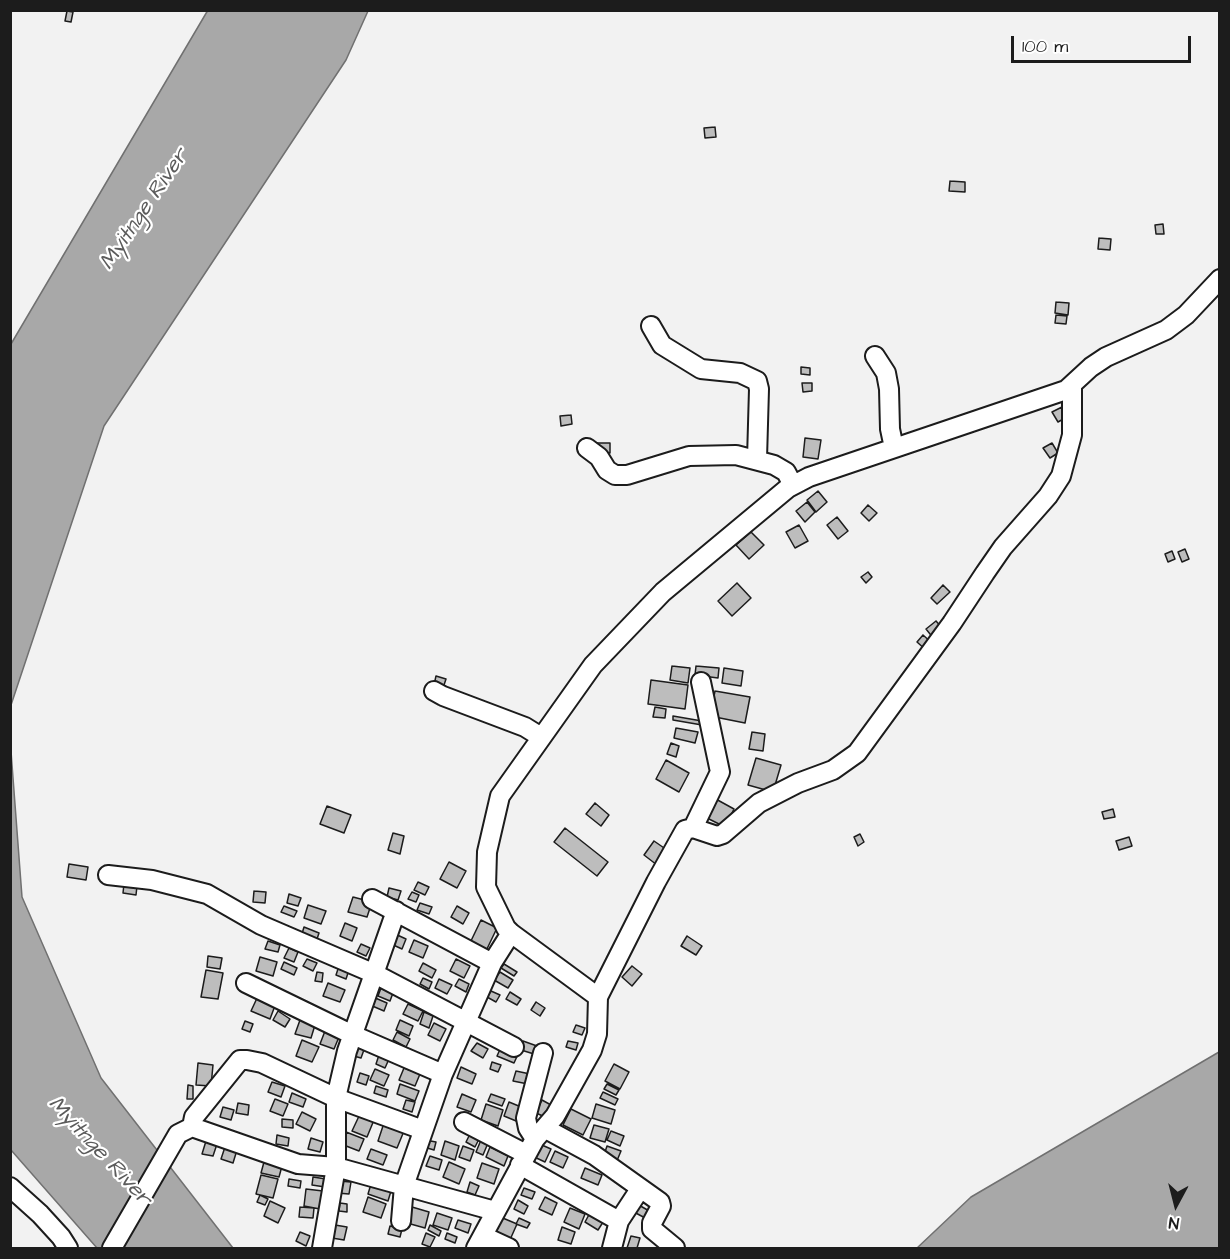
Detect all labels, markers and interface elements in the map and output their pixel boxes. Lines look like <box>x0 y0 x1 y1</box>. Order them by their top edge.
scale bar <box>1014 24 1194 62</box>
text: 100 m <box>1022 34 1068 59</box>
water label: Myitnge River <box>95 145 195 275</box>
water label: Myitnge River <box>42 1092 156 1212</box>
north arrow <box>1146 1175 1206 1235</box>
text: N <box>1167 1211 1180 1234</box>

